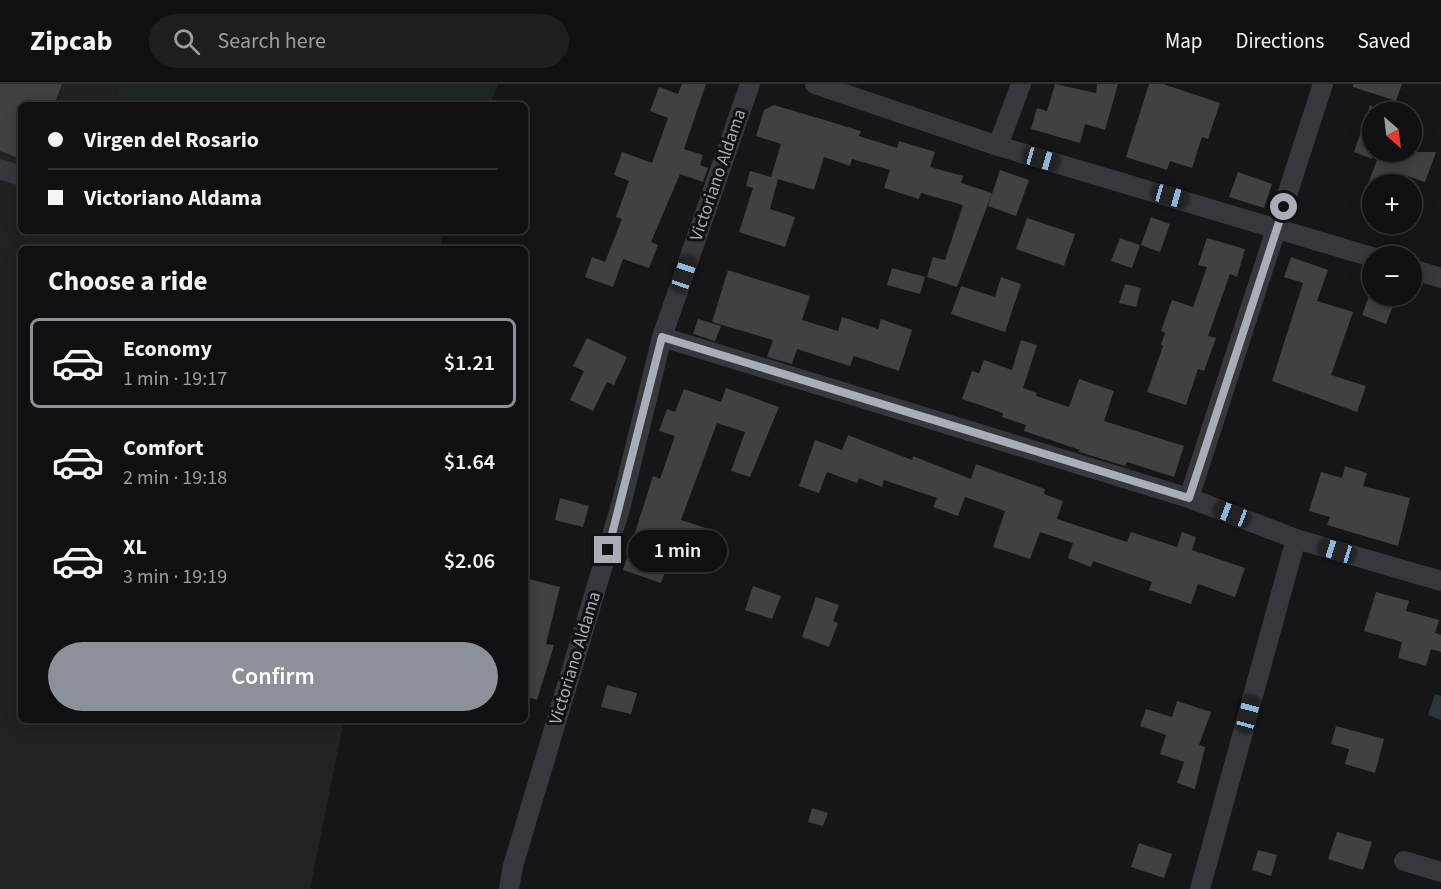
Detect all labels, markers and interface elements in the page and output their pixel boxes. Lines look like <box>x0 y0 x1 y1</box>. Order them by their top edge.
search box <box>149 14 569 68</box>
text: Zipcab <box>30 21 113 61</box>
icon: search <box>170 25 203 58</box>
text: Search here <box>218 25 326 57</box>
text: Map <box>1165 26 1203 56</box>
text: Directions <box>1236 26 1324 56</box>
text: Saved <box>1357 26 1411 56</box>
north arrow <box>1362 102 1422 162</box>
map controls <box>1362 102 1422 306</box>
street label: Victoriano Aldama <box>684 106 752 244</box>
text: Virgen del Rosario <box>84 124 259 156</box>
car <box>1021 145 1061 173</box>
button: + <box>1362 174 1422 234</box>
text: Victoriano Aldama <box>84 182 262 214</box>
car <box>1150 182 1190 210</box>
route start <box>1270 193 1297 220</box>
button: − <box>1362 246 1422 306</box>
car <box>670 254 698 294</box>
text: Choose a ride <box>48 262 208 301</box>
text: Economy <box>123 333 212 365</box>
icon: car <box>51 336 105 390</box>
text: $1.21 <box>444 347 495 379</box>
text: 1 min · 19:17 <box>123 365 227 393</box>
text: Comfort <box>123 432 204 464</box>
icon: car <box>51 435 105 489</box>
text: $1.64 <box>444 446 495 478</box>
text: 2 min · 19:18 <box>123 464 227 492</box>
car <box>1212 499 1252 529</box>
callout: 1 min <box>629 529 728 571</box>
text: XL <box>123 531 147 563</box>
icon: car <box>51 534 105 588</box>
route end <box>594 536 621 563</box>
text: 1 min <box>654 537 701 565</box>
car <box>1317 537 1357 565</box>
text: $2.06 <box>444 545 495 577</box>
text: 3 min · 19:19 <box>123 563 227 591</box>
street label: Victoriano Aldama <box>543 589 607 727</box>
button: Confirm <box>48 642 498 711</box>
car <box>1235 694 1261 734</box>

